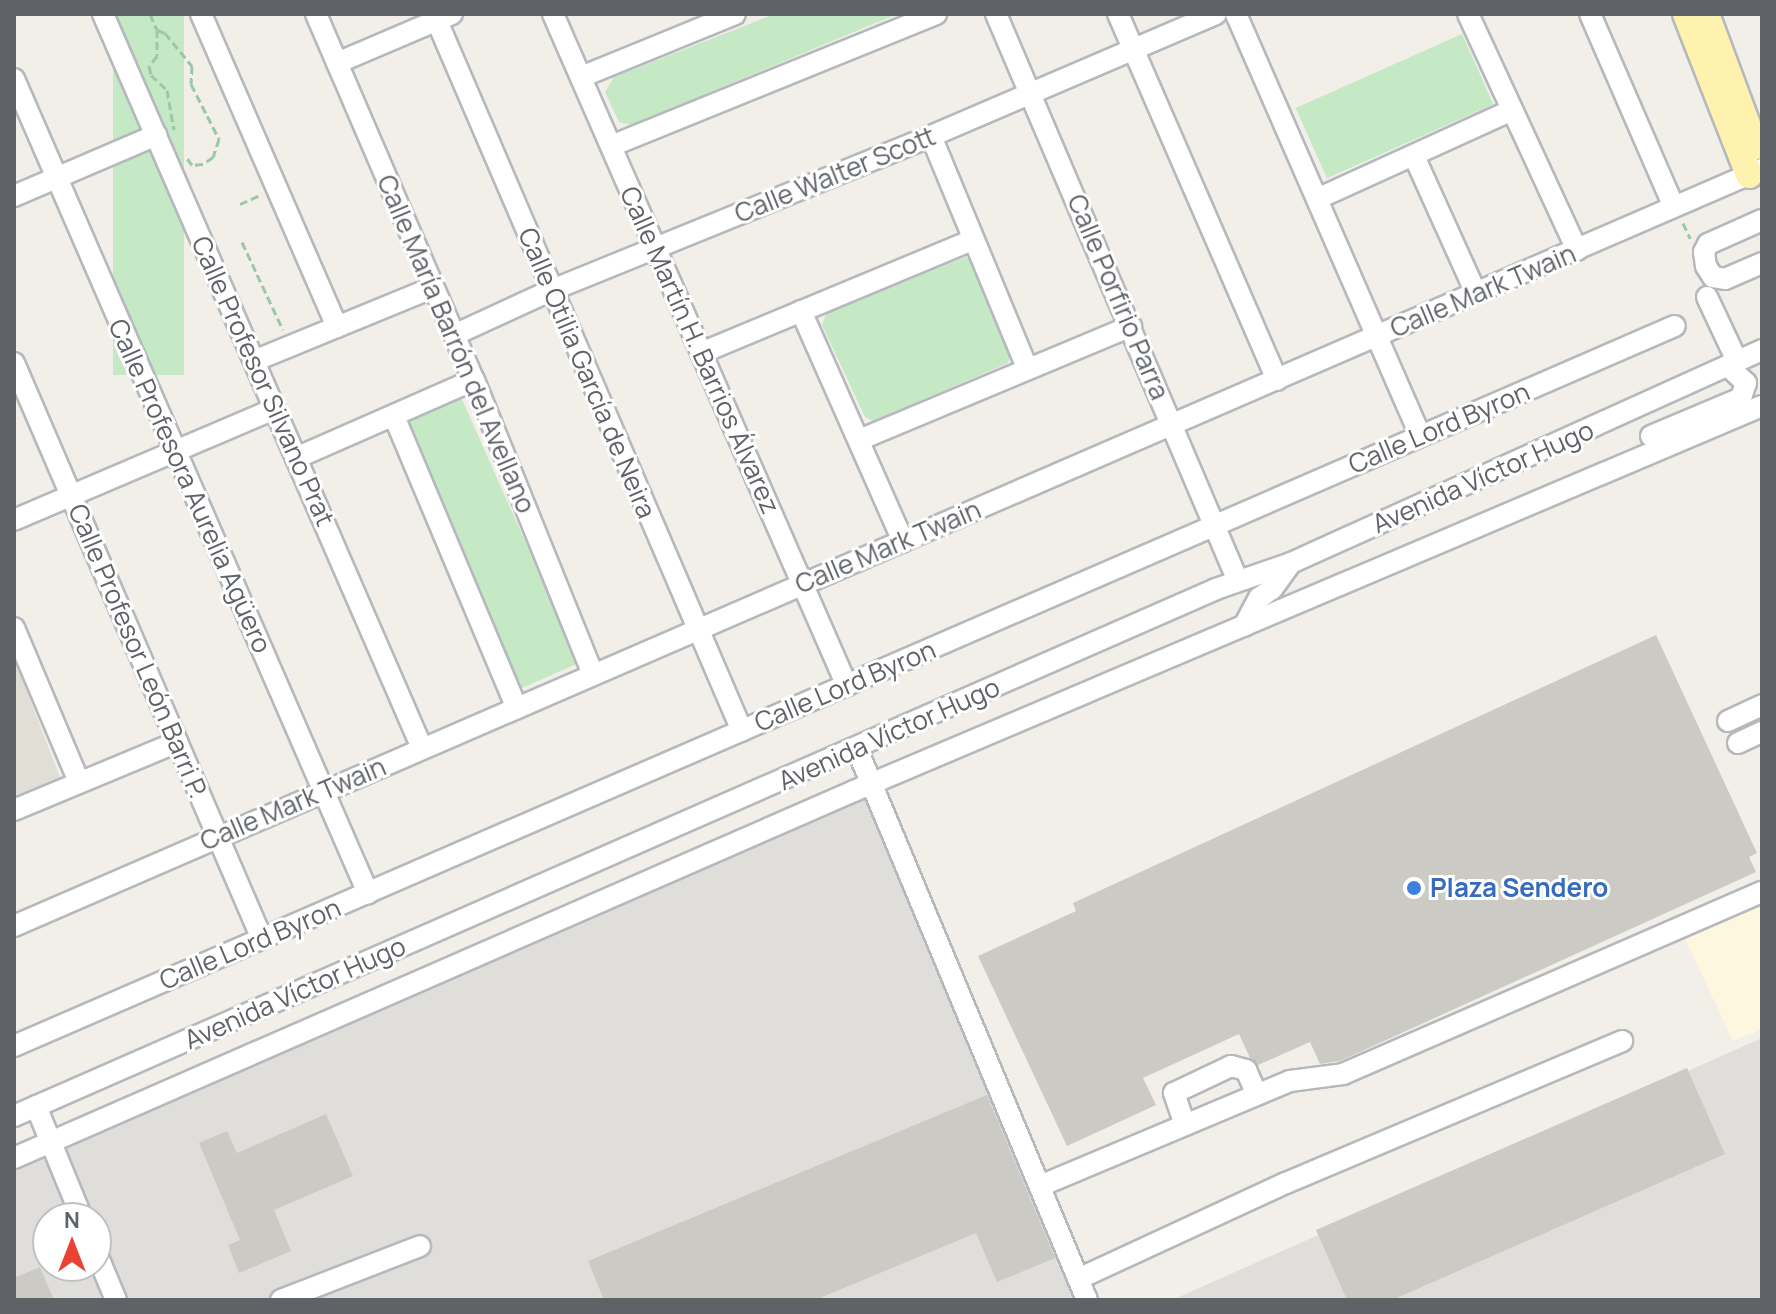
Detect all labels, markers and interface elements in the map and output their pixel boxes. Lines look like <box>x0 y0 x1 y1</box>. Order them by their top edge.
street label: Calle Walter Scott <box>730 121 940 229</box>
street label: Calle María Barrón del Avellano <box>370 170 542 518</box>
street label: Calle Martín H. Barrios Álvarez <box>614 182 786 518</box>
street label: Calle Porfirio Parra <box>1061 190 1175 404</box>
street label: Calle Otilia García de Neira <box>512 223 662 523</box>
street label: Calle Profesor Silvano Prat <box>185 231 341 531</box>
street label: Calle Mark Twain <box>1386 238 1580 344</box>
street label: Calle Profesora Aurelia Agüero <box>102 314 278 658</box>
street label: Calle Lord Byron <box>1344 376 1534 480</box>
street label: Avenida Víctor Hugo <box>1367 414 1599 540</box>
street label: Calle Mark Twain <box>791 494 985 600</box>
street label: Calle Profesor León Barri P. <box>62 499 214 803</box>
street label: Calle Lord Byron <box>750 634 940 738</box>
street label: Avenida Víctor Hugo <box>773 671 1005 797</box>
street label: Calle Mark Twain <box>196 751 390 857</box>
place label: Plaza Sendero <box>1430 872 1608 904</box>
marker: Plaza Sendero <box>1405 879 1423 897</box>
street label: Calle Lord Byron <box>155 892 345 996</box>
street label: Avenida Víctor Hugo <box>179 930 411 1056</box>
north arrow <box>32 1202 112 1282</box>
text: N <box>64 1205 80 1235</box>

